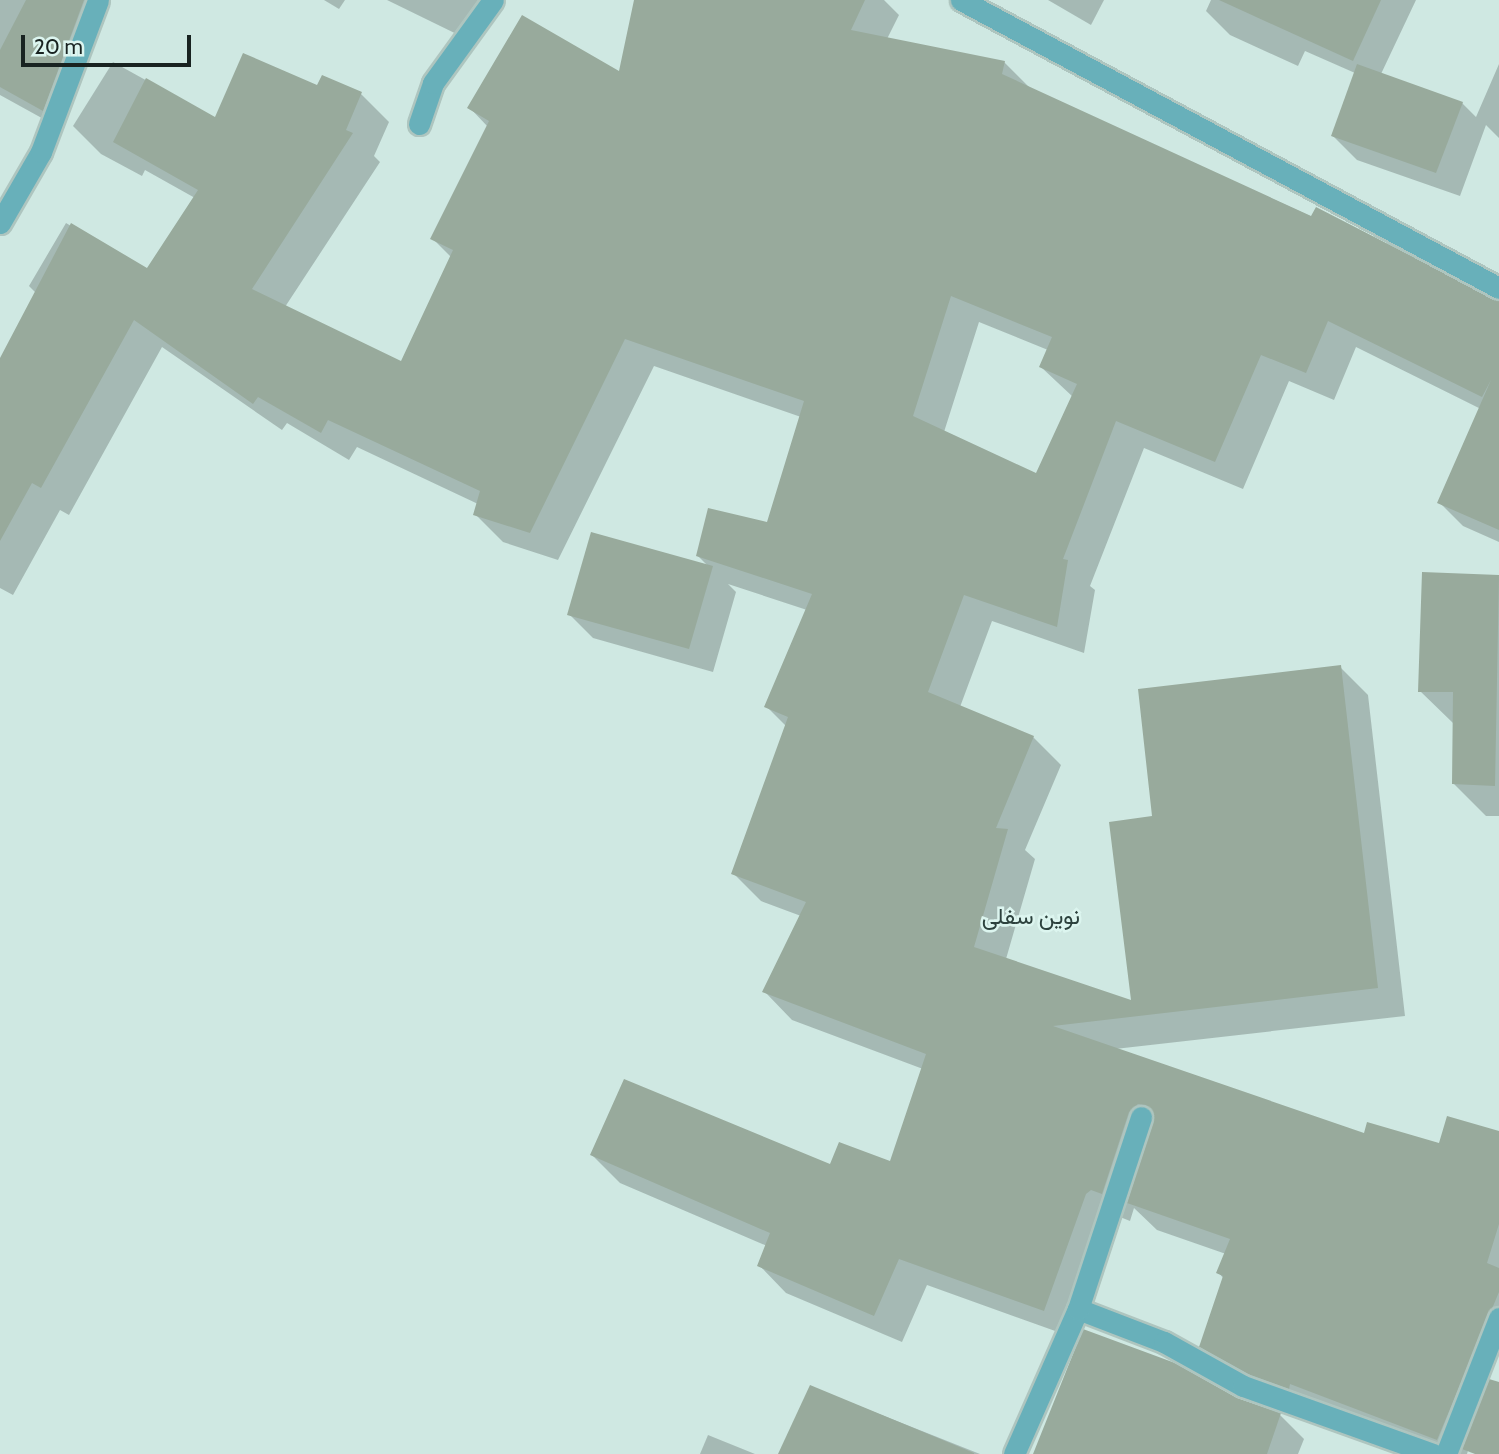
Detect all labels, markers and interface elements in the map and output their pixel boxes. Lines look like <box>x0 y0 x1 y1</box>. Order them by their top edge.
scale bar <box>24 21 194 65</box>
text: 20 m <box>34 34 83 59</box>
district label: نوین سفلى <box>982 902 1080 930</box>

